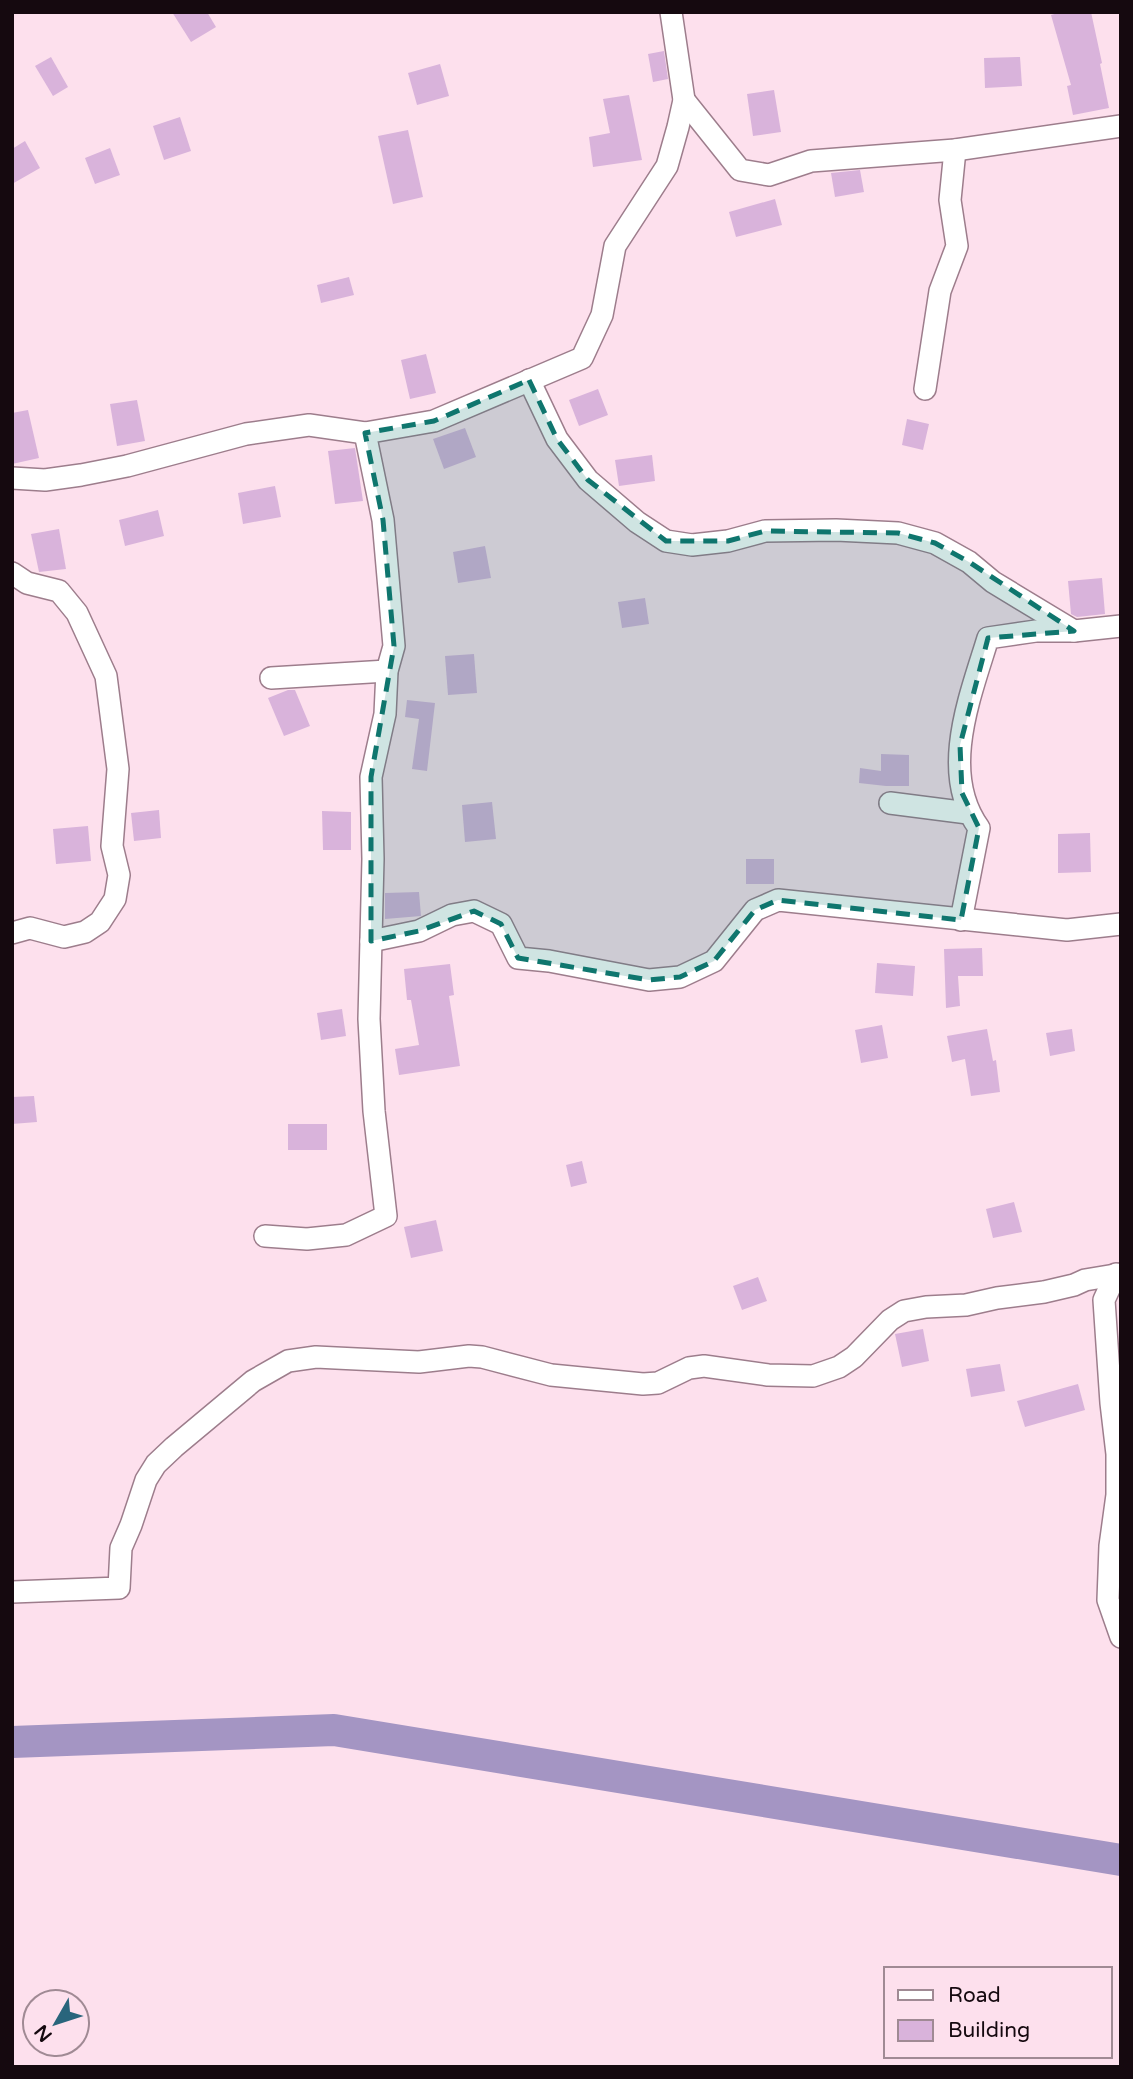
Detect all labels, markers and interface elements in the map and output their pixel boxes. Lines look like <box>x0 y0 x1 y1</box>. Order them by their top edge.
legend <box>884 1967 1112 2058</box>
text: Road <box>948 1983 1001 2008</box>
north arrow <box>21 1988 91 2058</box>
text: Building <box>948 2018 1030 2043</box>
text: N <box>30 2020 57 2046</box>

